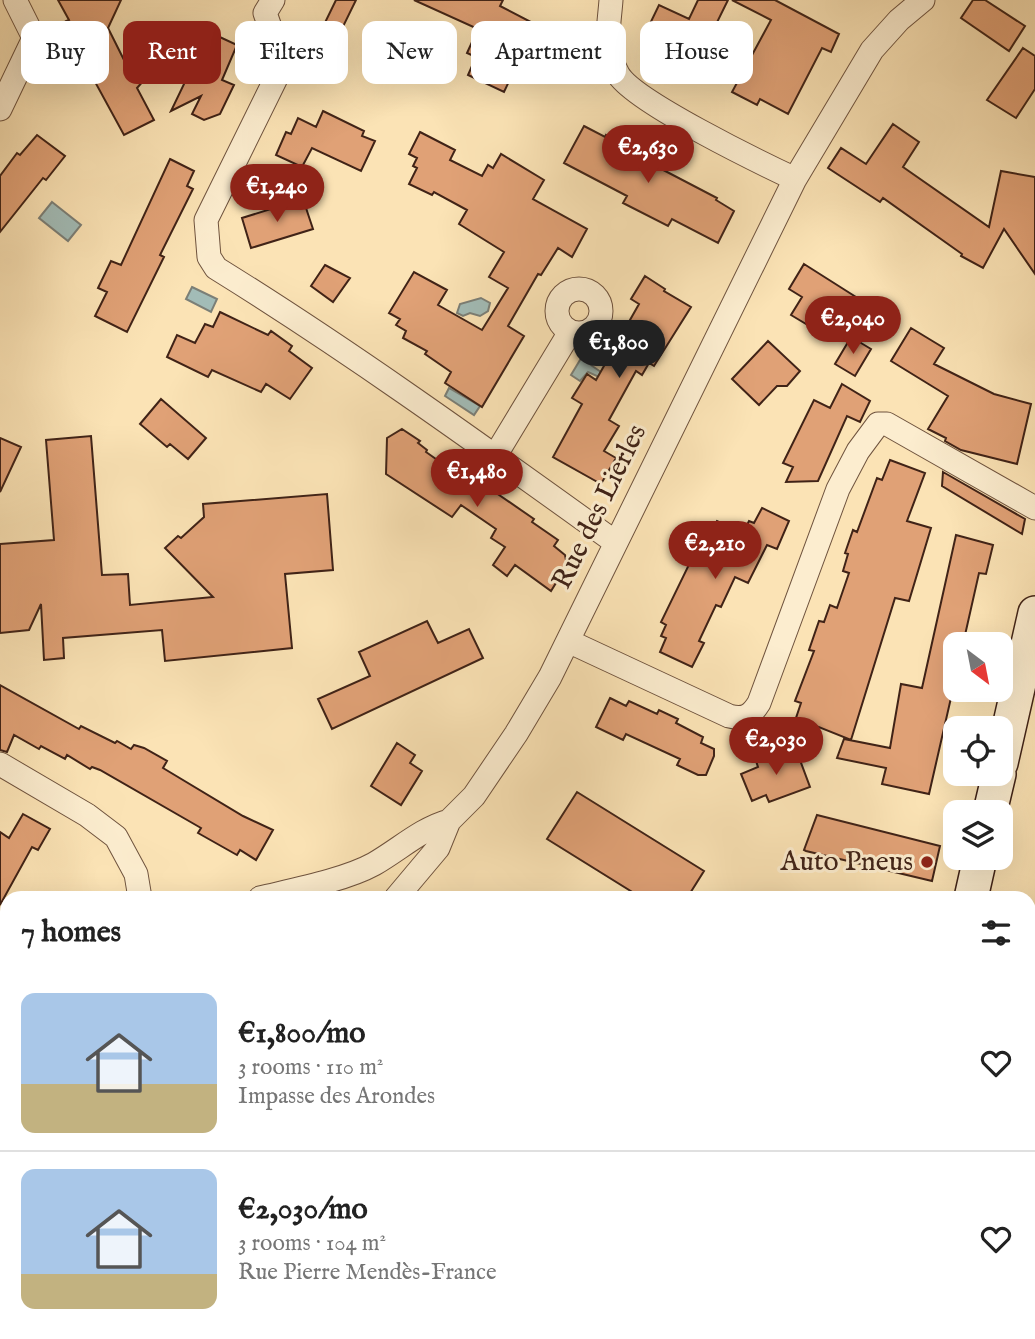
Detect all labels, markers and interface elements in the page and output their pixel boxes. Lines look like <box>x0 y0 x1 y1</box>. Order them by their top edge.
chip: Buy <box>21 21 109 84</box>
chip: Rent <box>123 21 221 84</box>
chip: Filters <box>235 21 348 84</box>
chip: New <box>362 21 457 84</box>
chip: Apartment <box>471 21 626 84</box>
chip: House <box>640 21 753 84</box>
pin: €2,630 <box>591 125 705 185</box>
text: €2,630 <box>618 133 678 162</box>
pin: €1,240 <box>220 164 334 224</box>
text: €1,240 <box>246 172 308 201</box>
pin: €2,040 <box>796 296 910 356</box>
text: €2,040 <box>821 304 885 333</box>
pin: €1,800 <box>562 320 676 380</box>
text: €1,800 <box>589 328 649 357</box>
street label: Rue des Lierles <box>545 419 655 595</box>
pin: €1,480 <box>420 449 534 509</box>
text: €1,480 <box>447 457 507 486</box>
pin: €2,210 <box>658 522 772 581</box>
text: €2,210 <box>685 529 745 558</box>
north arrow <box>943 632 1013 702</box>
map controls <box>943 632 1013 870</box>
button: locate <box>943 716 1013 786</box>
pin: €2,030 <box>719 718 833 777</box>
text: €2,030 <box>745 725 807 754</box>
button: layers <box>943 800 1013 870</box>
place label: Auto Pneus <box>780 845 913 880</box>
marker: Auto Pneus <box>919 854 935 870</box>
text: 7 homes <box>21 914 121 952</box>
icon: filters <box>977 914 1015 952</box>
text: €1,800/mo <box>238 1015 365 1053</box>
icon: home <box>77 1021 161 1105</box>
icon: heart <box>977 1044 1015 1082</box>
text: 3 rooms · 110 m² <box>238 1053 383 1082</box>
text: Impasse des Arondes <box>238 1082 435 1111</box>
text: €2,030/mo <box>238 1191 368 1229</box>
icon: home <box>77 1197 161 1281</box>
icon: heart <box>977 1220 1015 1258</box>
text: 3 rooms · 104 m² <box>238 1229 386 1258</box>
text: Rue Pierre Mendès-France <box>238 1258 496 1287</box>

